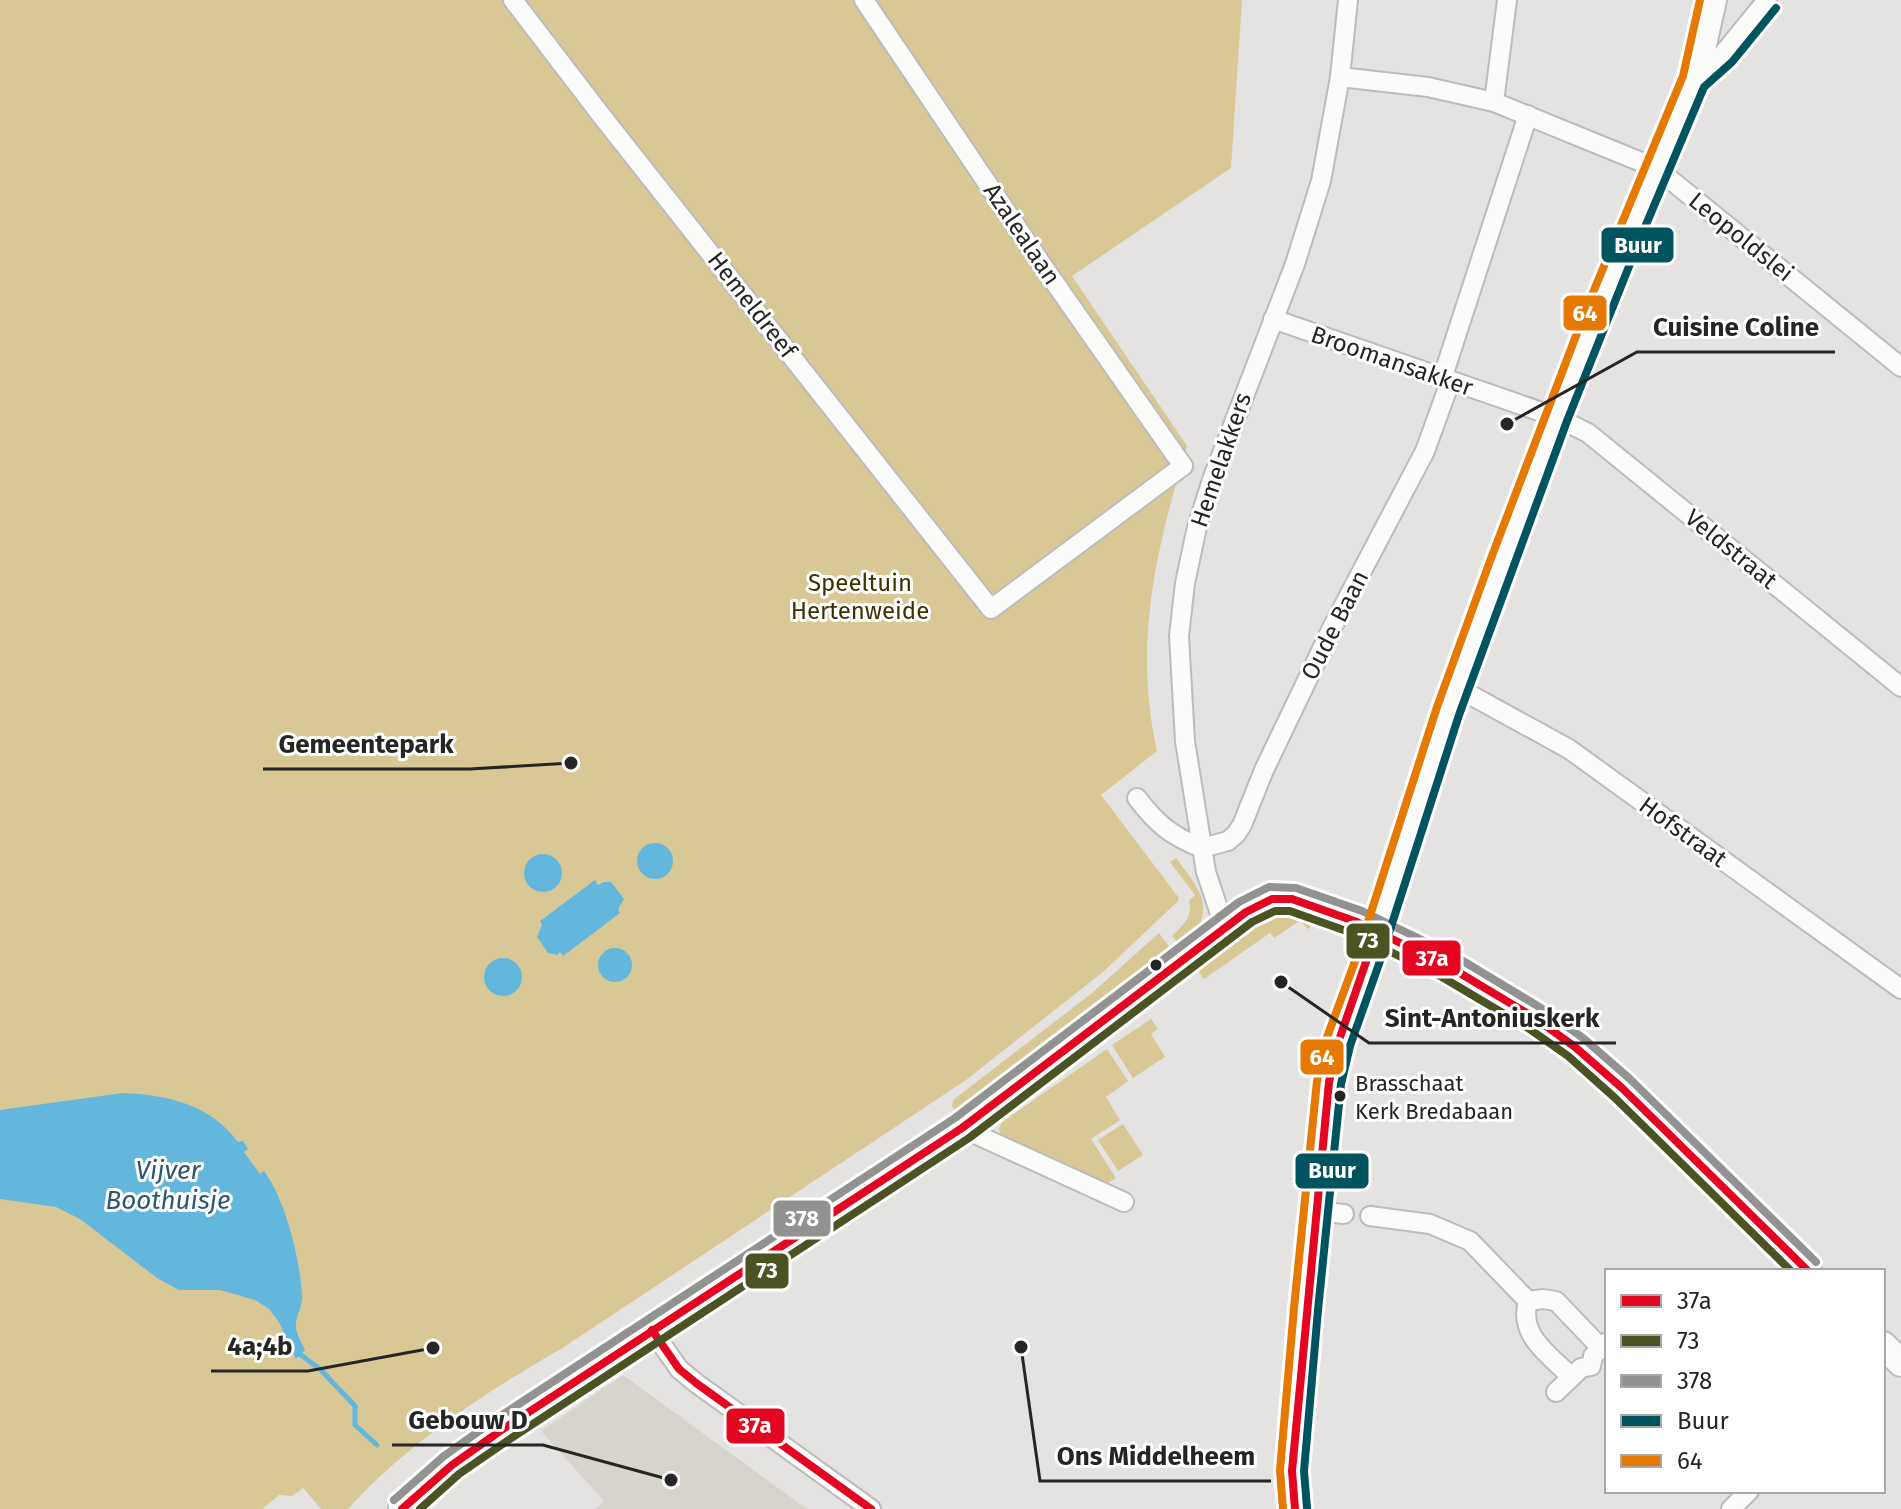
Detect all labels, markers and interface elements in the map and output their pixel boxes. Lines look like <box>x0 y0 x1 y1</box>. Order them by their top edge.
street label: Azalealaan <box>978 178 1066 290</box>
street label: Leopoldslei <box>1683 186 1799 288</box>
line badge: Buur <box>1600 226 1675 264</box>
text: Buur <box>1614 232 1662 259</box>
street label: Hemeldreef <box>702 246 803 365</box>
line badge: 64 <box>1562 294 1608 332</box>
text: 64 <box>1573 300 1597 327</box>
callout: Cuisine Coline <box>1637 302 1835 352</box>
text: Cuisine Coline <box>1653 312 1819 343</box>
street label: Broomansakker <box>1307 320 1477 402</box>
street label: Hemelakkers <box>1185 389 1257 531</box>
street label: Veldstraat <box>1679 503 1783 595</box>
street label: Oude Baan <box>1296 566 1374 684</box>
park label: Speeltuin Hertenweide <box>791 569 929 625</box>
callout: Gemeentepark <box>263 719 470 769</box>
text: Gemeentepark <box>278 729 454 760</box>
street label: Hofstraat <box>1634 791 1732 873</box>
line badge: 73 <box>1345 922 1391 960</box>
text: 73 <box>1357 927 1379 954</box>
line badge: 37a <box>1401 939 1462 977</box>
text: 37a <box>1414 945 1449 972</box>
unlabelled marker <box>1148 957 1164 973</box>
callout: Sint-Antoniuskerk <box>1369 993 1616 1043</box>
text: Sint-Antoniuskerk <box>1385 1003 1600 1034</box>
line badge: 64 <box>1299 1038 1345 1076</box>
text: 64 <box>1310 1044 1334 1071</box>
place label: Brasschaat Kerk Bredabaan <box>1355 1070 1513 1125</box>
marker: Brasschaat Kerk Bredabaan <box>1332 1088 1348 1104</box>
line badge: Buur <box>1294 1152 1370 1190</box>
water label: Vijver Boothuisje <box>106 1155 230 1216</box>
text: Buur <box>1308 1157 1356 1184</box>
line badge: 378 <box>772 1199 832 1238</box>
text: 378 <box>784 1205 819 1232</box>
line badge: 73 <box>744 1252 790 1290</box>
text: 73 <box>756 1257 778 1284</box>
legend <box>1605 1269 1885 1493</box>
text: 37a <box>1677 1287 1712 1315</box>
callout: 4a;4b <box>211 1321 308 1371</box>
text: 73 <box>1677 1327 1699 1355</box>
text: 4a;4b <box>227 1331 293 1362</box>
text: 378 <box>1677 1367 1712 1395</box>
callout: Gebouw D <box>392 1395 543 1445</box>
text: Gebouw D <box>408 1405 528 1436</box>
line badge: 37a <box>725 1407 786 1445</box>
text: Buur <box>1677 1407 1730 1435</box>
text: 37a <box>737 1412 772 1439</box>
callout: Ons Middelheem <box>1040 1431 1271 1481</box>
text: Ons Middelheem <box>1057 1441 1255 1472</box>
text: 64 <box>1677 1447 1703 1475</box>

